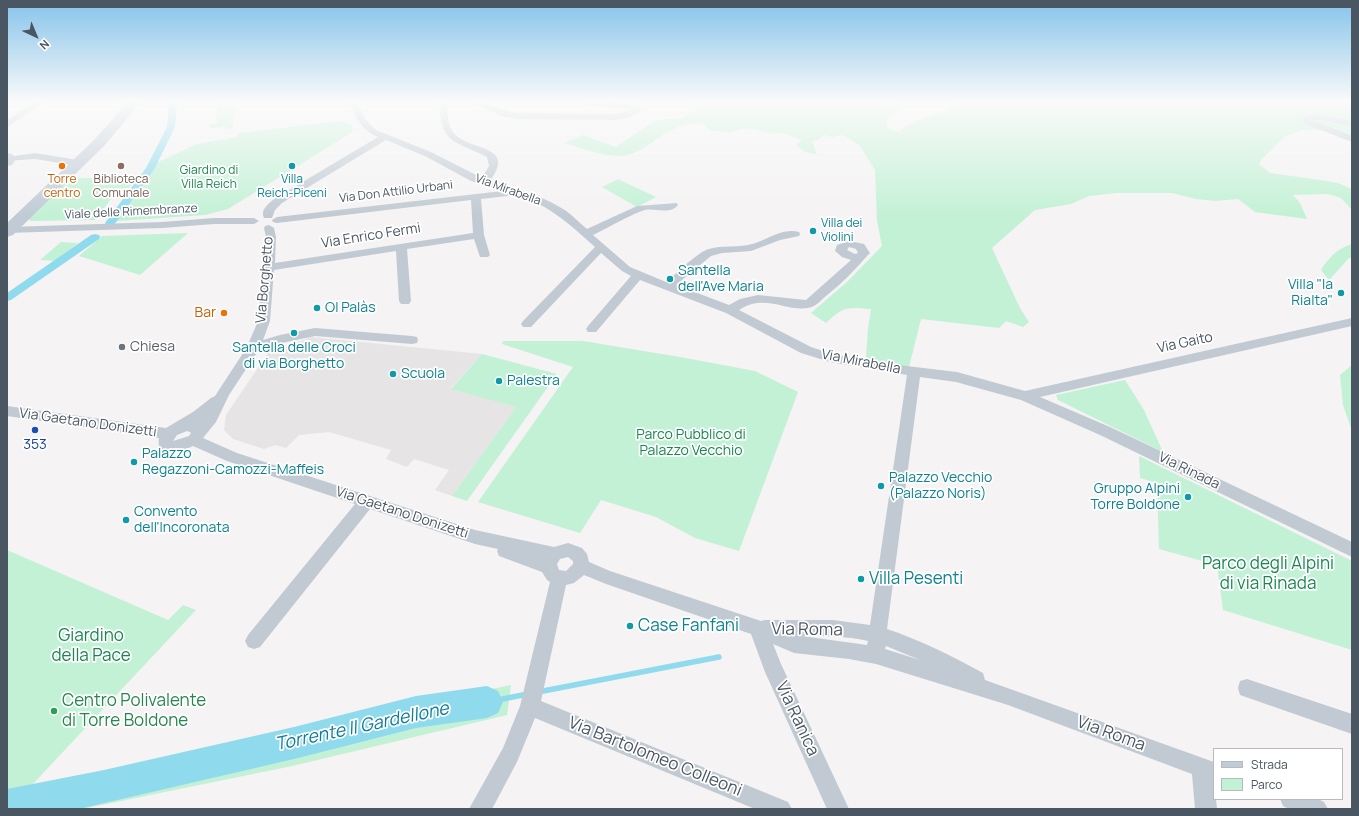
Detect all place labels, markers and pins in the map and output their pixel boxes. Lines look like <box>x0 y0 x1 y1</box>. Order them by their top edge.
marker: Torre centro <box>57 161 67 171</box>
marker: Biblioteca Comunale <box>116 161 126 171</box>
marker: Villa Reich-Piceni <box>287 161 297 171</box>
place label: Torre centro <box>44 173 80 201</box>
place label: Biblioteca Comunale <box>93 173 149 201</box>
place label: Villa Reich-Piceni <box>257 173 327 201</box>
place label: Villa dei Violini <box>821 217 862 245</box>
marker: Villa dei Violini <box>808 226 818 236</box>
place label: Santella dell'Ave Maria <box>678 263 764 296</box>
marker: Santella dell'Ave Maria <box>665 274 675 284</box>
place label: Villa "la Rialta" <box>1288 277 1333 310</box>
marker: Villa "la Rialta" <box>1336 288 1346 298</box>
place label: Ol Palàs <box>325 300 376 316</box>
marker: Ol Palàs <box>312 303 322 313</box>
place label: Bar <box>195 305 216 321</box>
marker: Bar <box>219 308 229 318</box>
marker: Santella delle Croci di via Borghetto <box>289 328 299 338</box>
place label: Chiesa <box>130 339 175 355</box>
place label: Santella delle Croci di via Borghetto <box>232 340 356 372</box>
marker: Chiesa <box>117 342 127 352</box>
place label: Scuola <box>401 366 445 382</box>
marker: Scuola <box>388 369 398 379</box>
place label: Palestra <box>507 373 560 389</box>
marker: Palestra <box>494 376 504 386</box>
marker: 353 <box>30 425 40 435</box>
place label: 353 <box>23 437 47 453</box>
place label: Palazzo Regazzoni-Camozzi-Maffeis <box>142 446 324 478</box>
marker: Palazzo Regazzoni-Camozzi-Maffeis <box>129 457 139 467</box>
place label: Palazzo Vecchio (Palazzo Noris) <box>889 470 992 502</box>
marker: Palazzo Vecchio (Palazzo Noris) <box>876 481 886 491</box>
place label: Gruppo Alpini Torre Boldone <box>1090 481 1180 514</box>
marker: Gruppo Alpini Torre Boldone <box>1183 492 1193 502</box>
place label: Convento dell'Incoronata <box>134 504 230 536</box>
marker: Convento dell'Incoronata <box>121 515 131 525</box>
place label: Villa Pesenti <box>869 569 963 589</box>
marker: Villa Pesenti <box>856 574 866 584</box>
place label: Case Fanfani <box>638 616 739 636</box>
marker: Case Fanfani <box>625 621 635 631</box>
place label: Centro Polivalente di Torre Boldone <box>62 691 206 731</box>
marker: Centro Polivalente di Torre Boldone <box>49 706 59 716</box>

